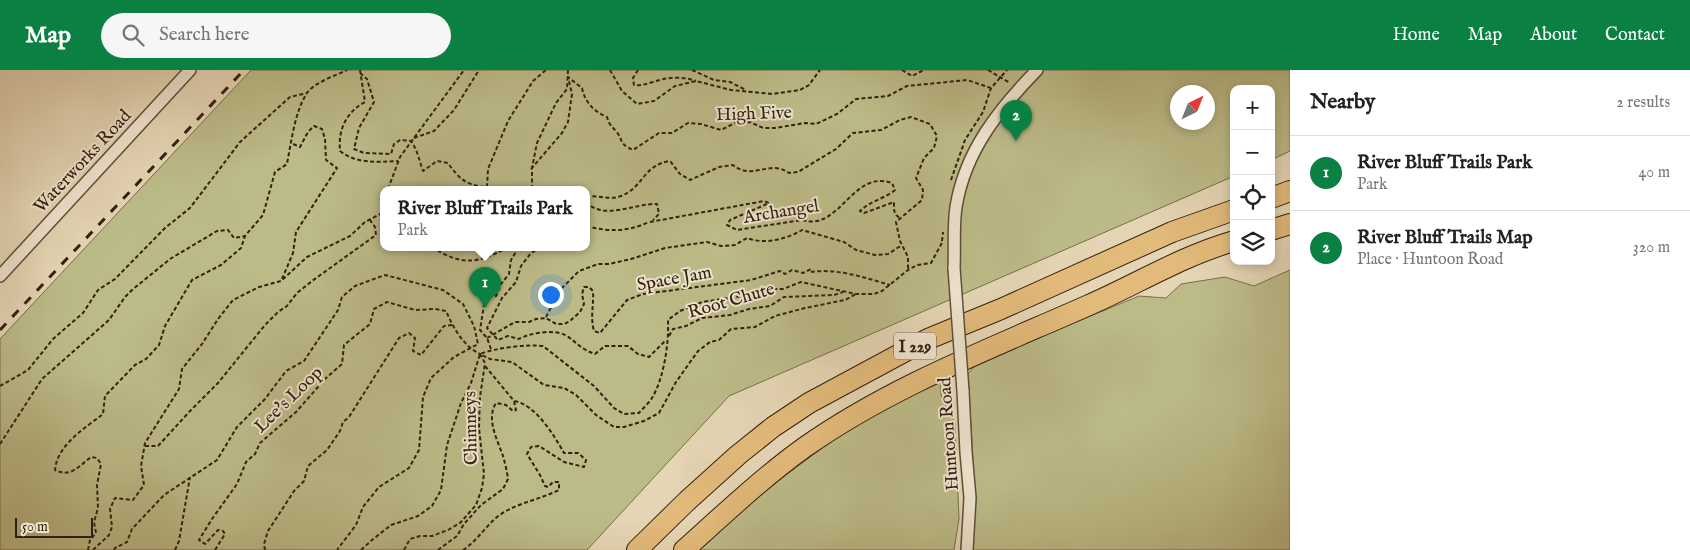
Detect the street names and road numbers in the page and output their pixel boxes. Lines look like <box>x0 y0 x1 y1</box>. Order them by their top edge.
street label: High Five <box>716 102 792 127</box>
street label: Waterworks Road <box>29 105 137 219</box>
street label: Archangel <box>741 195 821 230</box>
street label: Space Jam <box>635 262 713 297</box>
street label: Root Chute <box>685 278 777 325</box>
road number: I 229 <box>894 332 936 360</box>
street label: Lee's Loop <box>250 362 328 438</box>
street label: Huntoon Road <box>934 376 965 491</box>
street label: Chimneys <box>459 391 484 465</box>

